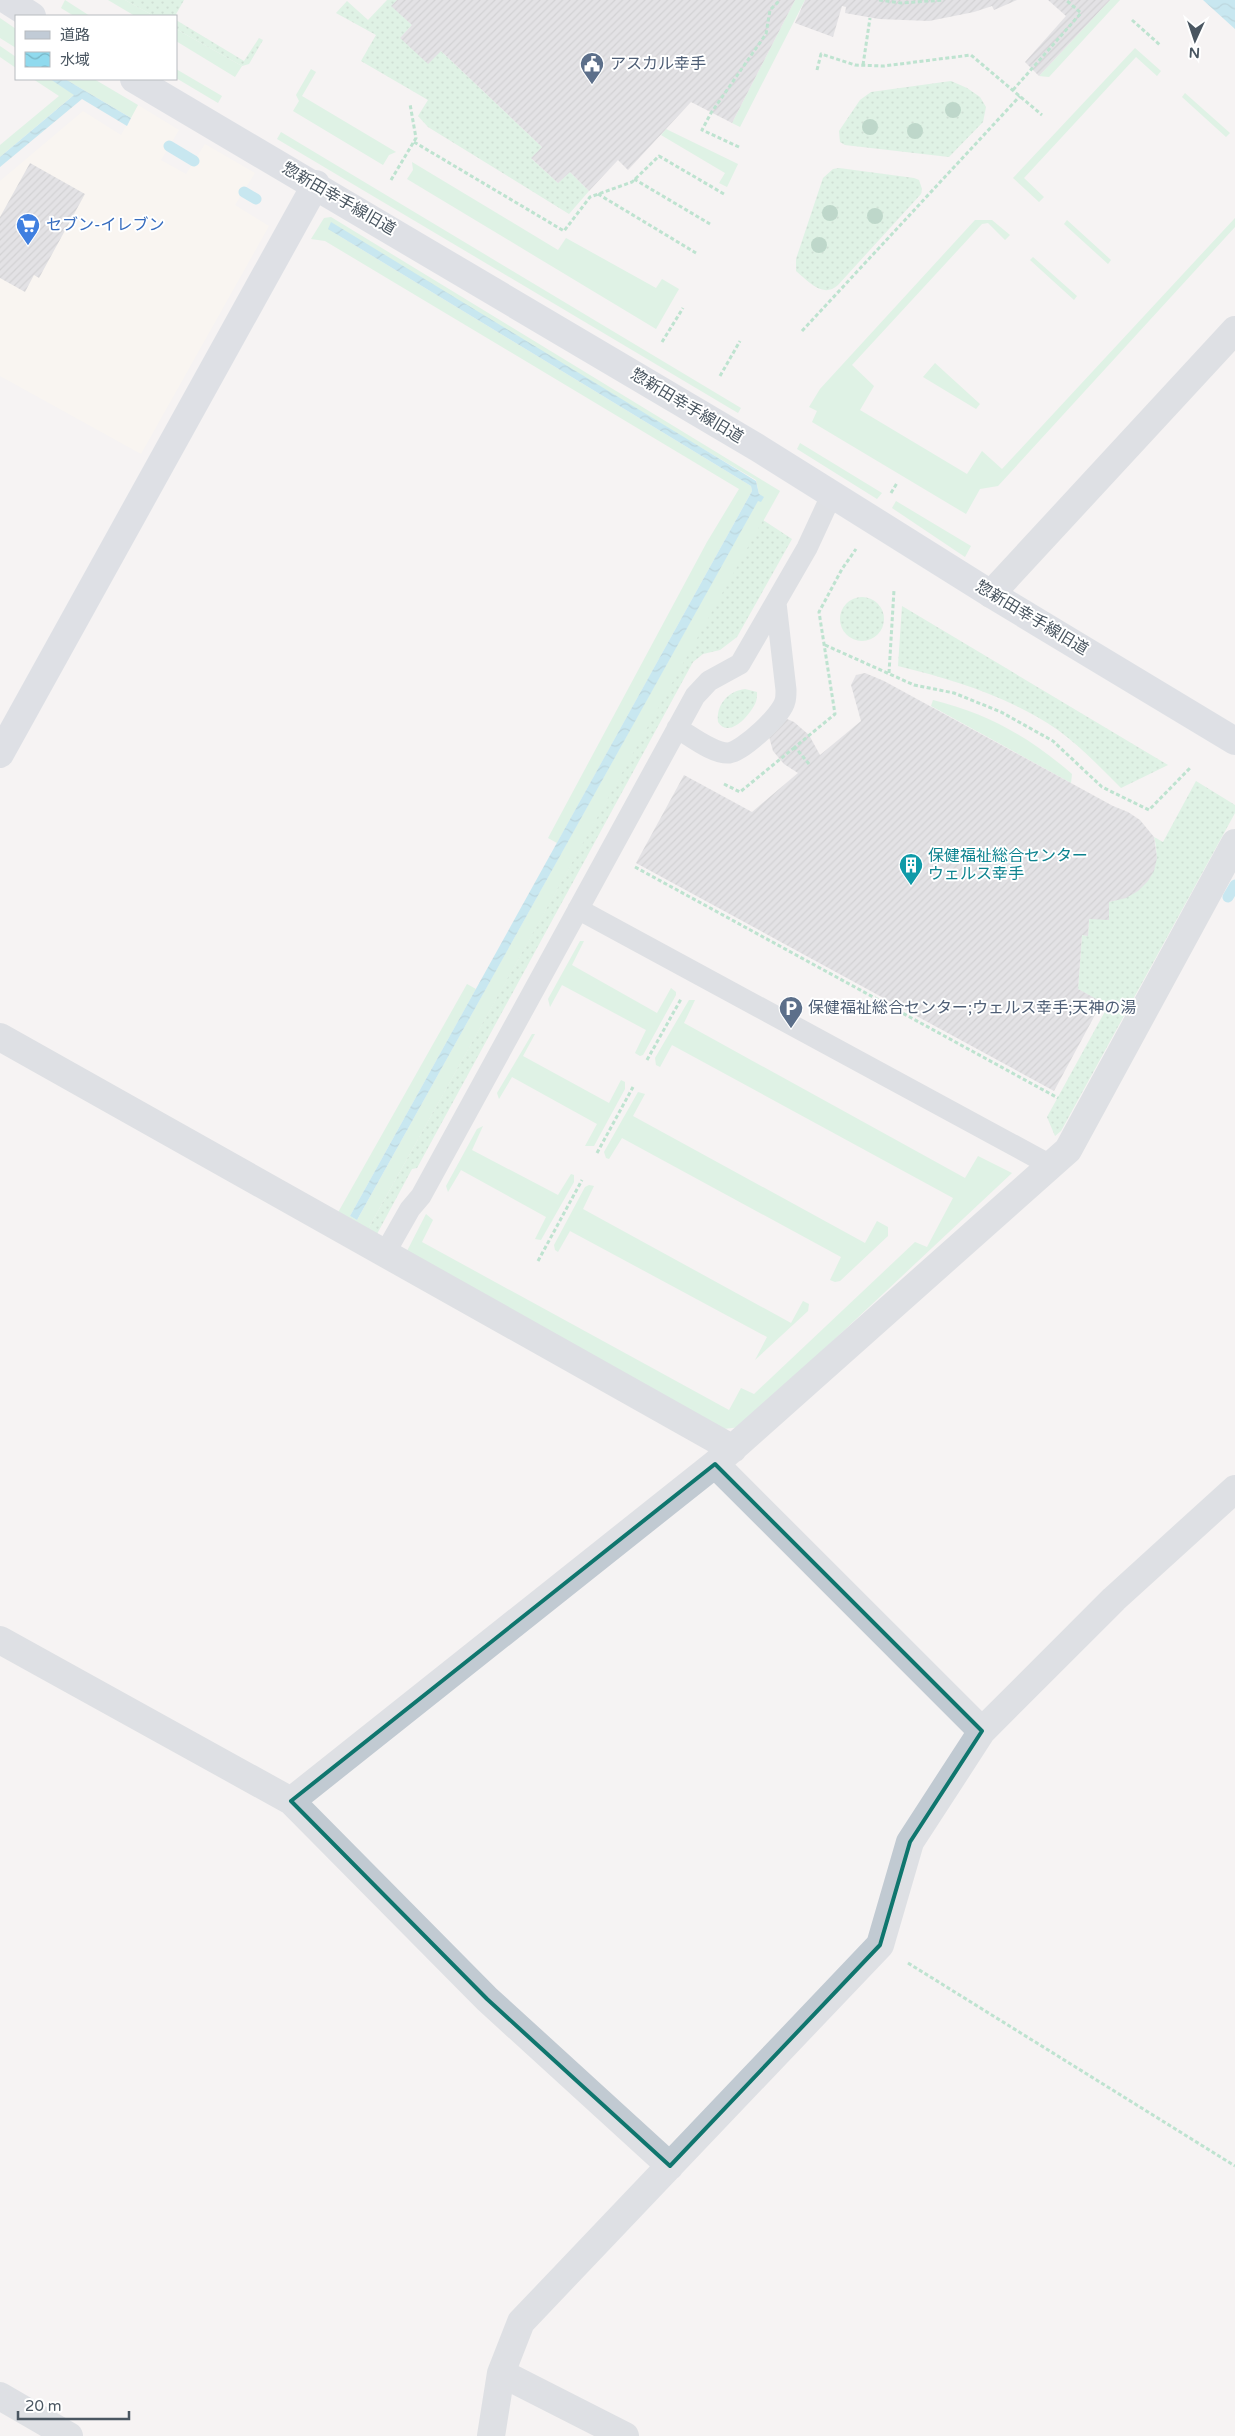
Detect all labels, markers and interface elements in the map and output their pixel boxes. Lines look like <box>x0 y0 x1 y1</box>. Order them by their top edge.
legend <box>15 15 178 80</box>
north arrow <box>1170 15 1220 65</box>
text: 道路 <box>60 26 90 44</box>
text: N <box>1188 44 1200 61</box>
text: 水域 <box>60 51 90 69</box>
public building icon: アスカル幸手 <box>579 51 605 85</box>
place label: アスカル幸手 <box>610 54 706 74</box>
street label: 惣新田幸手線旧道 <box>279 158 399 240</box>
supermarket icon: セブン-イレブン <box>15 212 41 246</box>
place label: セブン-イレブン <box>46 215 165 235</box>
street label: 惣新田幸手線旧道 <box>627 364 747 448</box>
street label: 惣新田幸手線旧道 <box>972 576 1092 660</box>
place label: 保健福祉総合センター ウェルス幸手 <box>928 846 1088 884</box>
building icon: 保健福祉総合センター ウェルス幸手 <box>898 852 924 886</box>
parking icon: 保健福祉総合センター;ウェルス幸手;天神の湯 <box>778 995 804 1029</box>
place label: 保健福祉総合センター;ウェルス幸手;天神の湯 <box>808 998 1136 1018</box>
scale bar <box>18 2388 129 2420</box>
text: 20 m <box>25 2397 62 2415</box>

